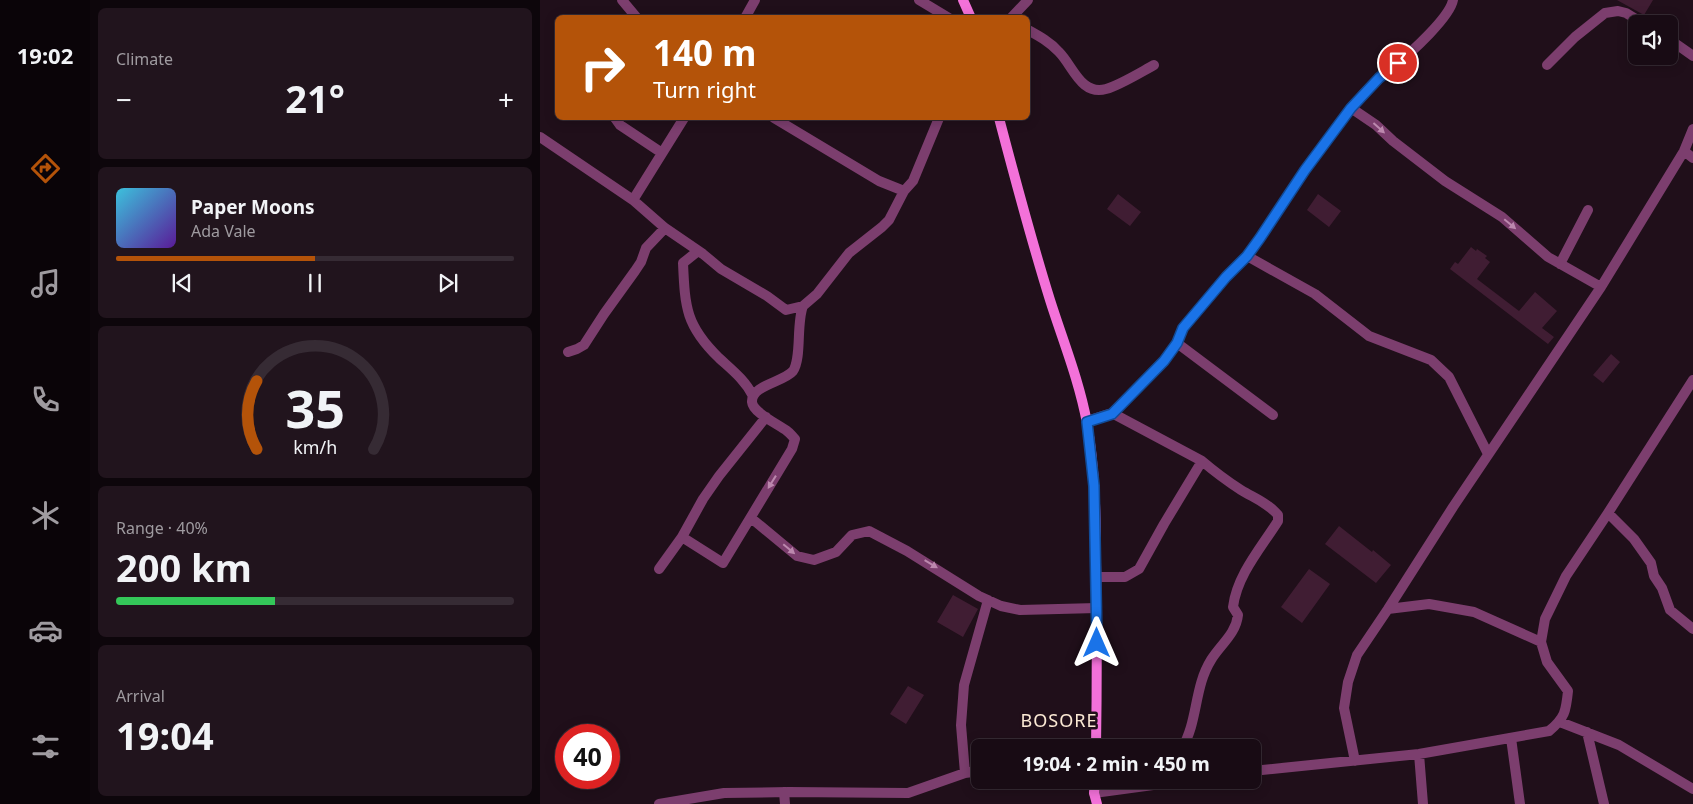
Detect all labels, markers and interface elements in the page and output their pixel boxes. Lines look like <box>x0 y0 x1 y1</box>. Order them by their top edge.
map controls <box>1628 15 1678 65</box>
button: sound <box>1628 15 1678 65</box>
text: 140 m <box>653 29 756 76</box>
icon: right <box>570 35 635 100</box>
text: 19:02 <box>17 40 73 70</box>
pin <box>1377 42 1419 84</box>
text: Climate <box>116 48 173 70</box>
icon: arrive <box>1384 49 1412 77</box>
text: 21° <box>285 72 345 124</box>
text: Turn right <box>653 74 756 104</box>
text: − <box>116 80 132 118</box>
text: + <box>498 80 514 118</box>
one-way arrow <box>1373 123 1386 134</box>
icon: directions <box>28 151 63 186</box>
text: Paper Moons <box>191 194 315 220</box>
one-way arrow <box>1504 218 1516 230</box>
text: Ada Vale <box>191 220 256 242</box>
icon: music <box>28 266 63 301</box>
icon: previous <box>168 269 196 297</box>
icon: pause <box>301 269 329 297</box>
icon: next <box>434 269 462 297</box>
text: 35 <box>285 372 345 443</box>
icon: phone <box>28 382 63 417</box>
text: km/h <box>293 435 337 459</box>
one-way arrow <box>767 475 776 488</box>
icon: climate <box>28 498 63 533</box>
text: Range · 40% <box>116 517 208 539</box>
text: 200 km <box>116 541 252 593</box>
one-way arrow <box>782 544 795 555</box>
one-way arrow <box>924 560 937 569</box>
icon: car <box>28 613 63 648</box>
position arrow <box>1070 616 1122 668</box>
text: Arrival <box>116 685 165 707</box>
district label: BOSORE <box>1021 708 1097 732</box>
text: 19:04 <box>116 709 214 761</box>
speed limit sign: 40 <box>555 724 620 789</box>
icon: filters <box>28 729 63 764</box>
text: 19:04 · 2 min · 450 m <box>1022 751 1210 777</box>

